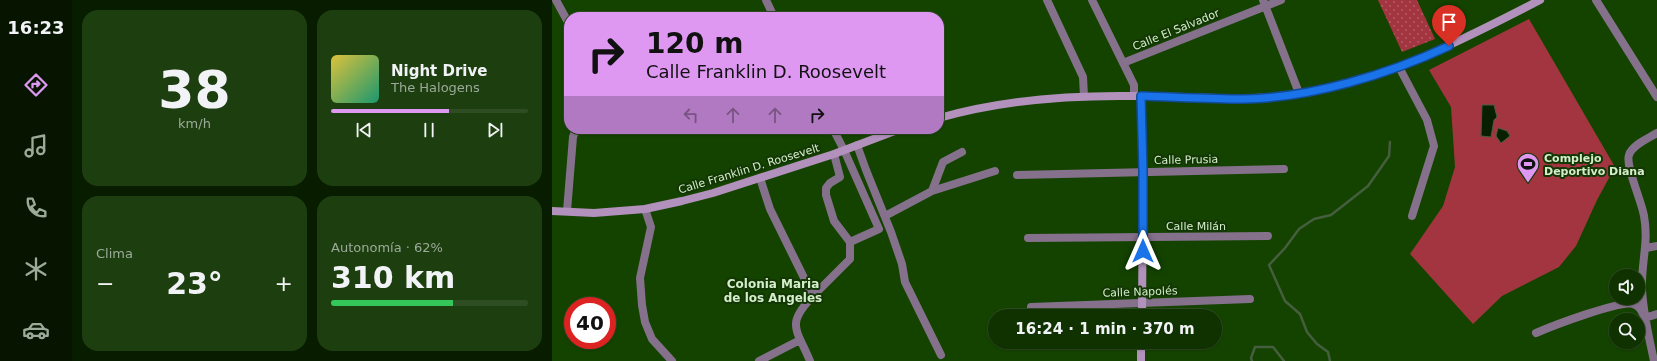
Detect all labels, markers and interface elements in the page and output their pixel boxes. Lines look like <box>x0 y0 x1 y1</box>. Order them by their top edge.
pin <box>1432 5 1466 46</box>
street label: Calle El Salvador <box>1131 6 1222 53</box>
icon: arrive <box>1438 11 1460 33</box>
text: 16:23 <box>7 17 65 38</box>
text: 120 m <box>646 27 743 60</box>
icon: right <box>580 28 632 80</box>
text: 38 <box>158 60 231 120</box>
text: Calle Franklin D. Roosevelt <box>646 61 886 82</box>
text: Night Drive <box>391 62 487 80</box>
icon: directions <box>22 71 50 99</box>
text: The Halogens <box>391 80 480 95</box>
icon: left <box>680 104 702 126</box>
icon: ahead <box>722 104 744 126</box>
icon: ahead <box>764 104 786 126</box>
icon: right <box>806 104 828 126</box>
text: km/h <box>178 116 211 131</box>
icon: previous <box>353 119 375 141</box>
icon: pause <box>418 119 440 141</box>
icon: next <box>484 119 506 141</box>
icon: music <box>22 132 50 160</box>
street label: Calle Franklin D. Roosevelt <box>677 141 822 197</box>
sports icon: Complejo Deportivo Diana <box>1515 151 1541 184</box>
place label: Complejo Deportivo Diana <box>1544 152 1645 178</box>
street label: Calle Prusia <box>1154 153 1218 167</box>
icon: phone <box>22 194 50 222</box>
street label: Calle Milán <box>1166 220 1226 233</box>
position arrow <box>1122 230 1164 272</box>
text: Autonomía · 62% <box>331 240 443 255</box>
text: Clima <box>96 246 133 261</box>
icon: climate <box>22 255 50 283</box>
text: 310 km <box>331 260 455 295</box>
text: 23° <box>166 266 223 301</box>
map controls <box>1609 269 1645 349</box>
button: sound <box>1609 269 1645 305</box>
text: − <box>96 271 114 296</box>
text: + <box>275 271 293 296</box>
district label: Colonia Maria de los Angeles <box>724 277 822 305</box>
street label: Calle Napolés <box>1102 284 1178 300</box>
speed limit sign: 40 <box>564 297 616 349</box>
button: search <box>1609 313 1645 349</box>
icon: car <box>22 316 50 344</box>
text: 16:24 · 1 min · 370 m <box>1015 320 1195 338</box>

